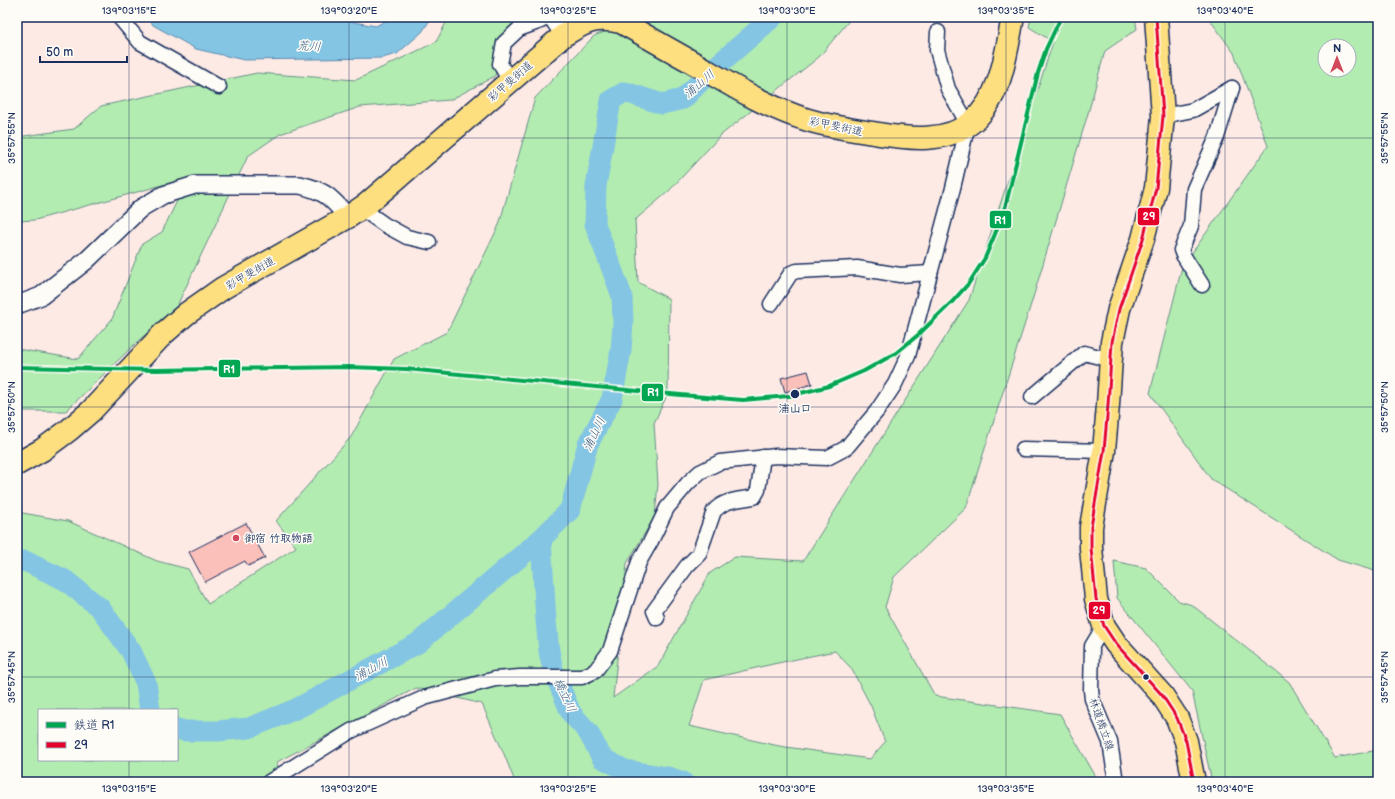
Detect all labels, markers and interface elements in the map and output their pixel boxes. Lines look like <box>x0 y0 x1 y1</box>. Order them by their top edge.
text: 139°03'15"E <box>102 5 157 17</box>
text: 139°03'20"E <box>321 5 378 17</box>
text: 139°03'25"E <box>540 5 597 17</box>
text: 139°03'30"E <box>758 5 816 17</box>
text: 139°03'35"E <box>978 5 1035 17</box>
text: 139°03'40"E <box>1197 5 1254 17</box>
scale bar <box>40 38 127 64</box>
water label: 荒川 <box>296 38 321 55</box>
north arrow <box>1317 38 1357 78</box>
text: N <box>1333 42 1341 55</box>
text: 50 m <box>46 45 73 60</box>
street label: 彩甲斐街道 <box>485 58 535 104</box>
water label: 浦山川 <box>681 67 718 102</box>
text: 35°57'55"N <box>6 112 18 164</box>
text: 35°57'55"N <box>1379 112 1391 164</box>
street label: 彩甲斐街道 <box>808 114 864 139</box>
line badge: 29 <box>1137 207 1160 226</box>
line badge: R1 <box>989 210 1012 229</box>
text: 29 <box>1142 210 1156 223</box>
text: R1 <box>994 214 1006 227</box>
street label: 彩甲斐街道 <box>223 254 277 293</box>
line badge: R1 <box>218 359 241 378</box>
text: R1 <box>223 363 235 376</box>
text: 35°57'50"N <box>6 381 18 433</box>
text: 35°57'50"N <box>1379 381 1391 433</box>
line badge: R1 <box>641 383 664 402</box>
text: R1 <box>647 386 659 399</box>
marker: 浦山口 <box>789 388 801 400</box>
place label: 浦山口 <box>779 402 812 415</box>
water label: 浦山川 <box>580 415 609 454</box>
place label: 御宿 竹取物語 <box>244 532 313 545</box>
marker: 御宿 竹取物語 <box>231 533 241 543</box>
line badge: 29 <box>1088 601 1111 620</box>
text: 29 <box>1092 604 1106 617</box>
text: 35°57'45"N <box>6 651 18 703</box>
text: 35°57'45"N <box>1379 651 1391 703</box>
water label: 浦山川 <box>352 654 391 685</box>
unlabelled marker <box>1141 672 1151 682</box>
water label: 橋立川 <box>550 676 579 715</box>
street label: 林道橋立線 <box>1086 696 1117 752</box>
legend <box>38 709 178 761</box>
text: 鉄道 R1 <box>74 718 114 733</box>
text: 29 <box>74 738 88 753</box>
text: 139°03'15"E <box>102 783 157 795</box>
text: 139°03'20"E <box>321 783 378 795</box>
text: 139°03'25"E <box>540 783 597 795</box>
text: 139°03'30"E <box>758 783 816 795</box>
text: 139°03'35"E <box>978 783 1035 795</box>
text: 139°03'40"E <box>1197 783 1254 795</box>

